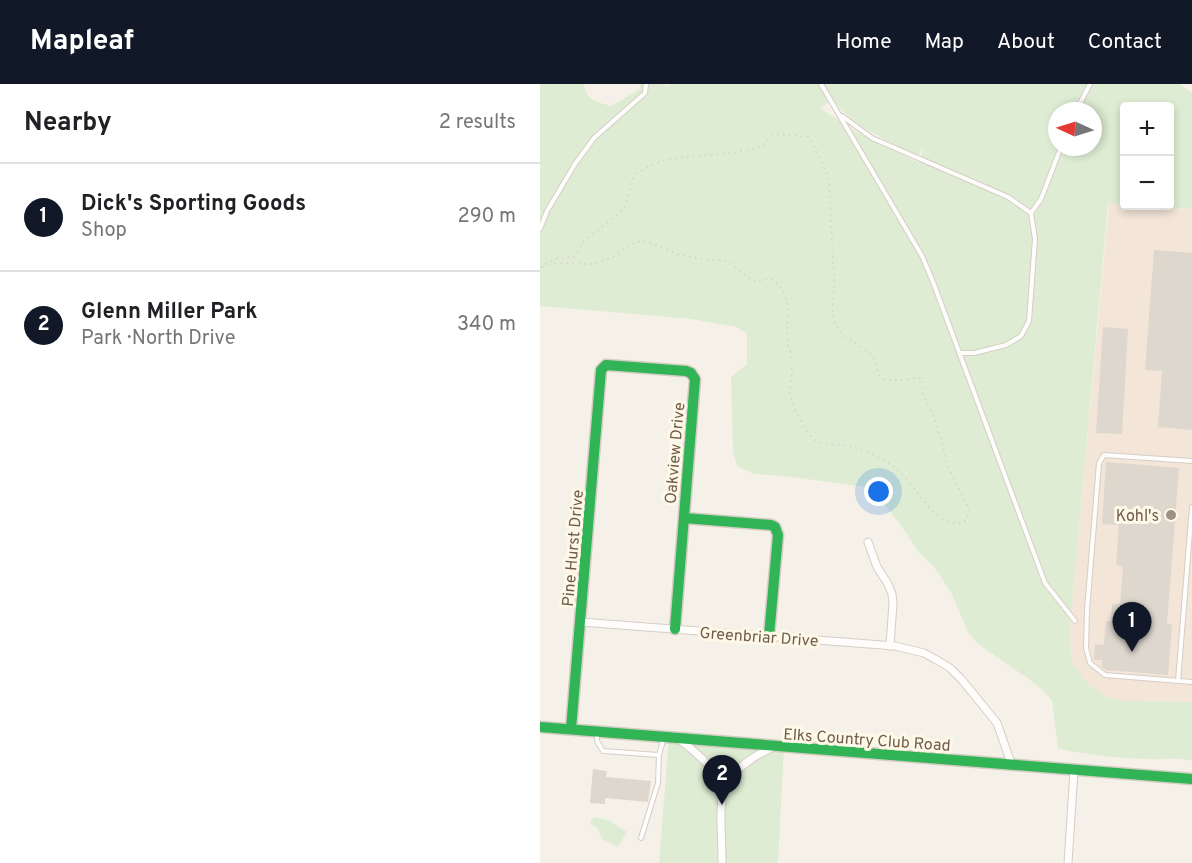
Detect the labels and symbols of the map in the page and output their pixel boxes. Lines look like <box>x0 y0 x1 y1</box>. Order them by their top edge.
north arrow <box>1048 102 1102 156</box>
street label: Oakview Drive <box>662 402 690 505</box>
your location <box>864 477 893 506</box>
street label: Pine Hurst Drive <box>559 489 589 607</box>
place label: Kohl's <box>1116 507 1159 527</box>
marker: Kohl's <box>1164 508 1178 522</box>
pin: 1 <box>1112 602 1152 652</box>
street label: Greenbriar Drive <box>699 624 819 652</box>
street label: Elks Country Club Road <box>782 725 951 757</box>
pin: 2 <box>702 756 741 805</box>

